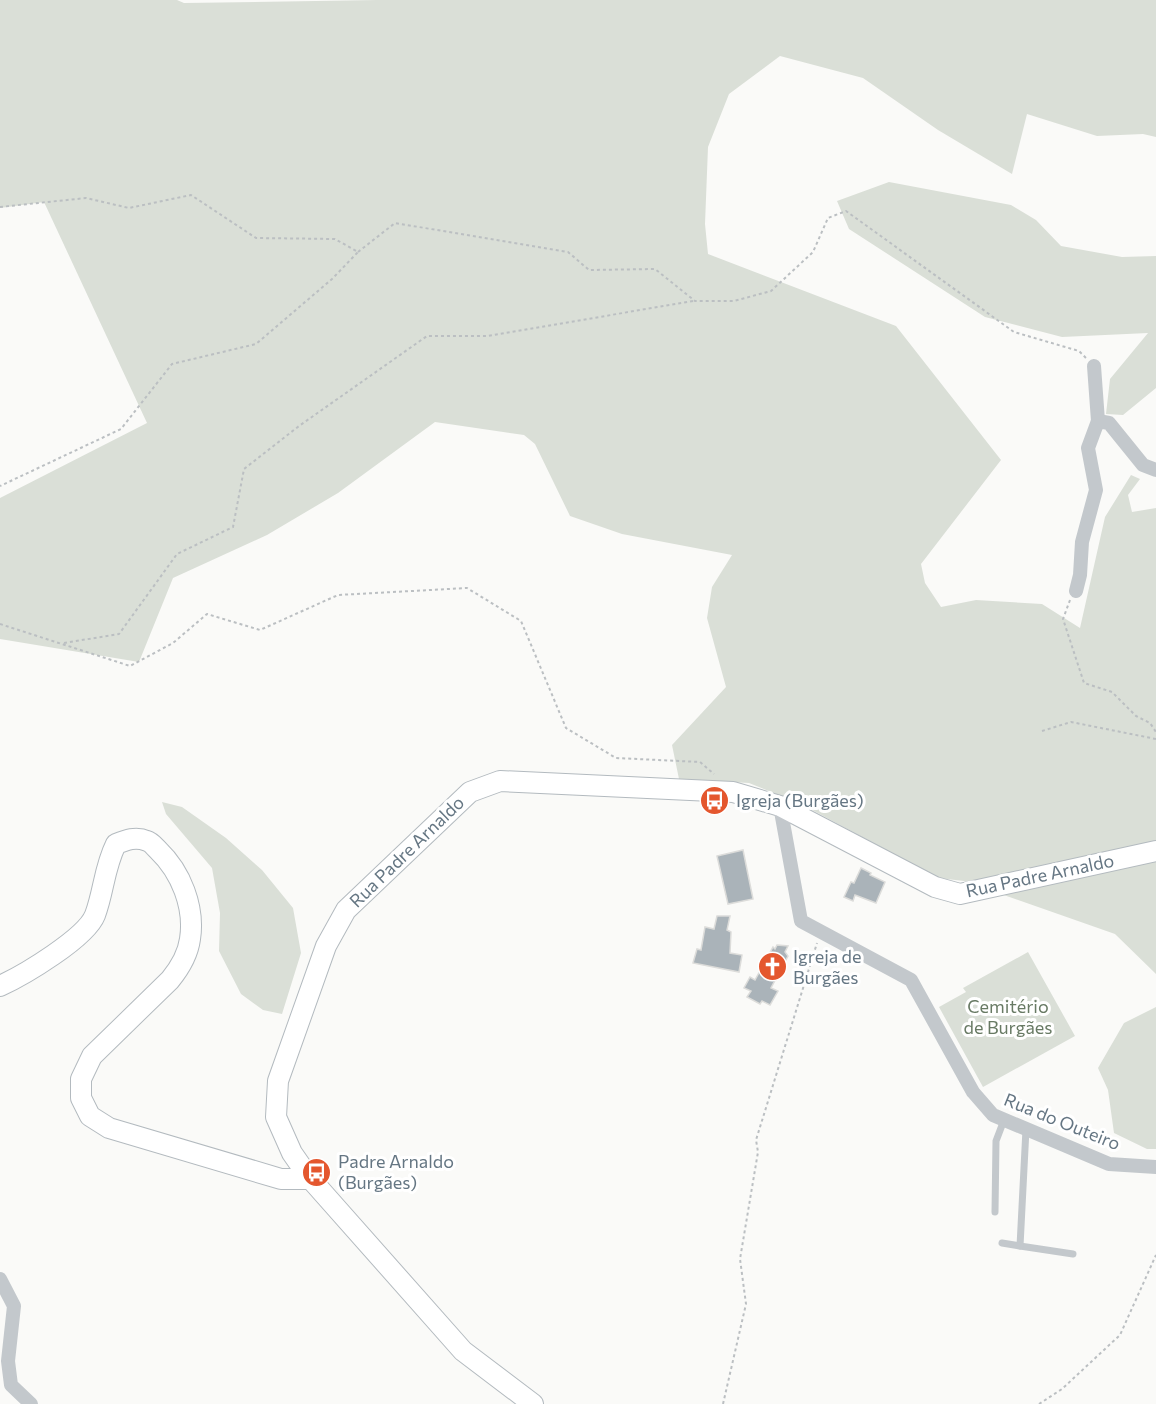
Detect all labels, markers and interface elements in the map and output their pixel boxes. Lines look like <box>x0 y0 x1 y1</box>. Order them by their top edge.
bus stop icon: Igreja (Burgães) <box>699 785 731 817</box>
place label: Igreja (Burgães) <box>736 789 864 811</box>
street label: Rua Padre Arnaldo <box>344 791 468 912</box>
street label: Rua Padre Arnaldo <box>964 849 1116 901</box>
place label: Igreja de Burgães <box>793 945 862 988</box>
church icon: Igreja de Burgães <box>756 951 788 983</box>
park label: Cemitério de Burgães <box>964 995 1052 1038</box>
street label: Rua do Outeiro <box>1001 1088 1124 1154</box>
place label: Padre Arnaldo (Burgães) <box>338 1150 454 1193</box>
bus stop icon: Padre Arnaldo (Burgães) <box>301 1156 333 1188</box>

